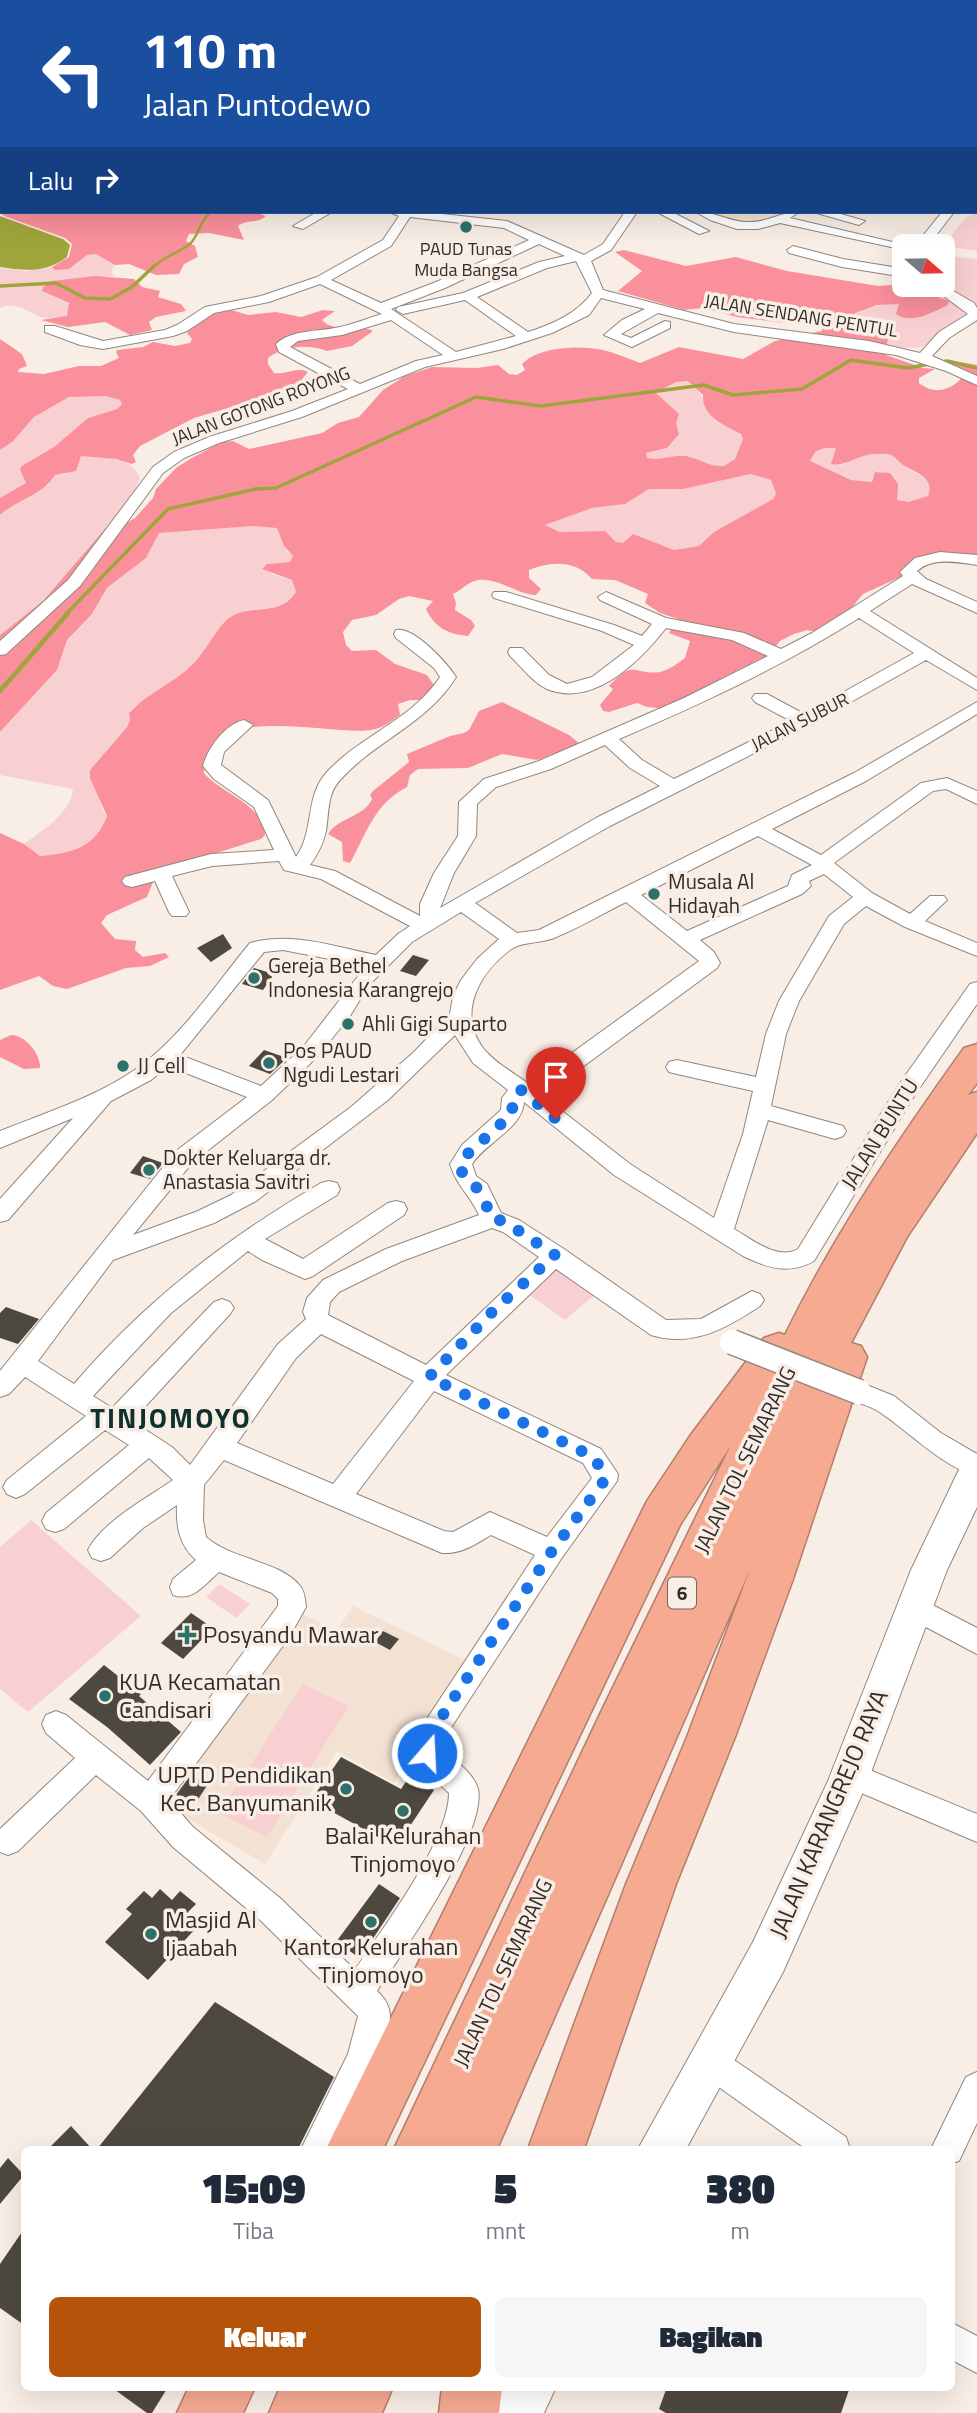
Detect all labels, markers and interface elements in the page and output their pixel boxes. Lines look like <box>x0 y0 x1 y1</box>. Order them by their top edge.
text: 110 m <box>143 12 277 87</box>
icon: left <box>28 28 119 119</box>
text: Jalan Puntodewo <box>143 80 371 128</box>
text: Lalu <box>28 161 73 200</box>
icon: right <box>87 161 125 199</box>
marker: PAUD Tunas Muda Bangsa <box>458 219 474 235</box>
north arrow <box>892 234 956 298</box>
map controls <box>892 234 955 297</box>
place label: PAUD Tunas Muda Bangsa <box>414 235 518 283</box>
street label: JALAN SENDANG PENTUL <box>703 287 900 344</box>
street label: JALAN GOTONG ROYONG <box>168 359 354 452</box>
street label: JALAN SUBUR <box>746 685 853 758</box>
place label: Musala Al Hidayah <box>668 865 754 921</box>
marker: Musala Al Hidayah <box>646 886 662 902</box>
place label: Gereja Bethel Indonesia Karangrejo <box>268 949 454 1005</box>
marker: Gereja Bethel Indonesia Karangrejo <box>246 970 262 986</box>
place label: Ahli Gigi Suparto <box>362 1007 507 1039</box>
marker: Ahli Gigi Suparto <box>340 1016 356 1032</box>
place label: Pos PAUD Ngudi Lestari <box>283 1034 399 1090</box>
pin <box>526 1047 586 1119</box>
place label: JJ Cell <box>137 1049 185 1081</box>
marker: Pos PAUD Ngudi Lestari <box>261 1055 277 1071</box>
marker: JJ Cell <box>115 1058 131 1074</box>
icon: arrive <box>537 1058 575 1096</box>
street label: JALAN BUNTU <box>832 1072 926 1195</box>
place label: Dokter Keluarga dr. Anastasia Savitri <box>163 1141 331 1197</box>
marker: Dokter Keluarga dr. Anastasia Savitri <box>141 1162 157 1178</box>
street label: JALAN TOL SEMARANG <box>685 1361 803 1559</box>
district label: TINJOMOYO <box>90 1396 252 1439</box>
road number: 6 <box>668 1578 696 1609</box>
place label: Posyandu Mawar <box>203 1616 378 1652</box>
marker: Posyandu Mawar <box>177 1625 197 1645</box>
place label: KUA Kecamatan Candisari <box>119 1663 281 1727</box>
street label: JALAN KARANGREJO RAYA <box>759 1684 897 1943</box>
marker: KUA Kecamatan Candisari <box>97 1688 113 1704</box>
position arrow <box>390 1716 464 1790</box>
place label: UPTD Pendidikan Kec. Banyumanik <box>158 1756 332 1820</box>
marker: UPTD Pendidikan Kec. Banyumanik <box>338 1781 354 1797</box>
marker: Balai Kelurahan Tinjomoyo <box>395 1803 411 1819</box>
place label: Balai Kelurahan Tinjomoyo <box>325 1817 481 1881</box>
street label: JALAN TOL SEMARANG <box>444 1873 560 2072</box>
place label: Masjid Al Ijaabah <box>165 1901 257 1965</box>
marker: Kantor Kelurahan Tinjomoyo <box>363 1914 379 1930</box>
marker: Masjid Al Ijaabah <box>143 1926 159 1942</box>
place label: Kantor Kelurahan Tinjomoyo <box>283 1928 459 1992</box>
text: 15:09 <box>201 2155 306 2219</box>
text: 5 <box>494 2155 517 2219</box>
text: 380 <box>706 2155 775 2219</box>
text: Tiba <box>233 2213 274 2248</box>
text: mnt <box>486 2213 525 2248</box>
text: m <box>731 2213 750 2248</box>
button: Keluar <box>49 2297 481 2377</box>
button: Bagikan <box>495 2297 927 2377</box>

